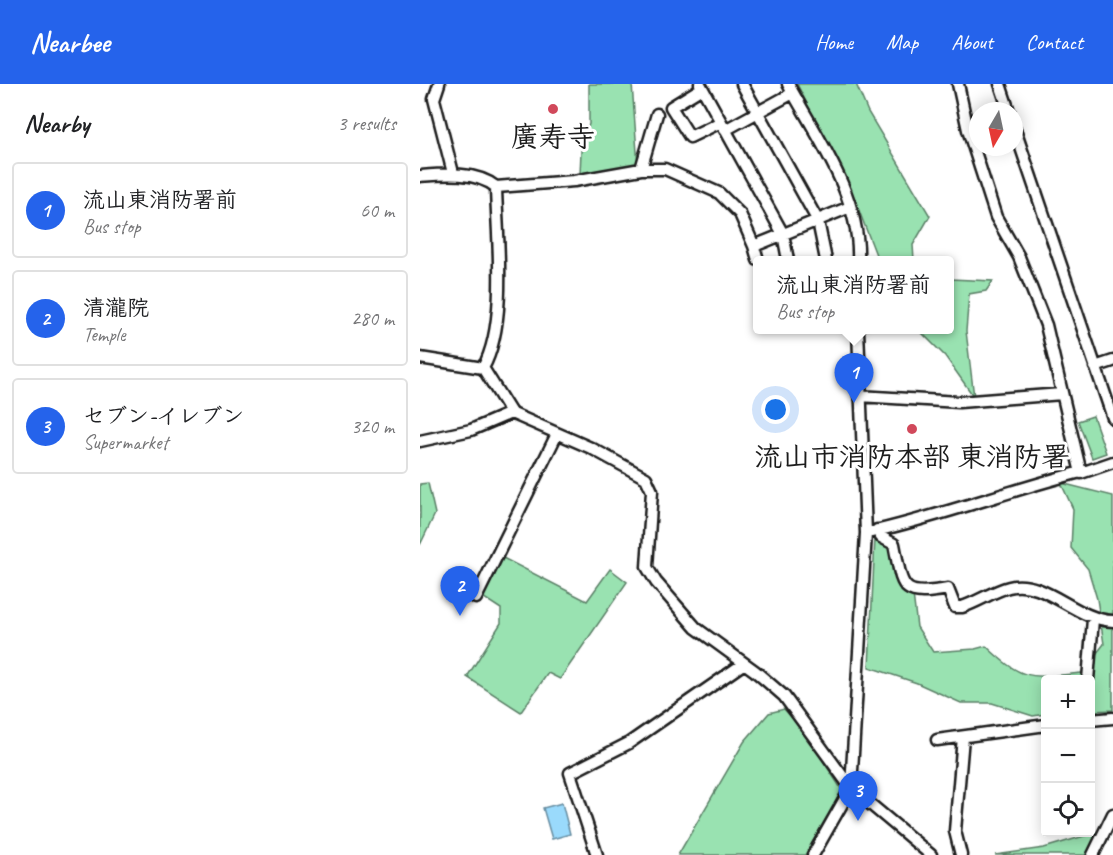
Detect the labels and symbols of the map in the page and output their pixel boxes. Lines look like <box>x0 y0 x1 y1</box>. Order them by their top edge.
marker: 廣寿寺 <box>546 102 560 116</box>
north arrow <box>969 102 1023 156</box>
place label: 廣寿寺 <box>511 119 595 154</box>
pin: 1 <box>834 354 874 403</box>
your location <box>761 395 790 424</box>
marker: 流山市消防本部 東消防署 <box>905 422 919 436</box>
place label: 流山市消防本部 東消防署 <box>755 439 1069 474</box>
pin: 2 <box>440 566 480 616</box>
pin: 3 <box>838 772 878 821</box>

